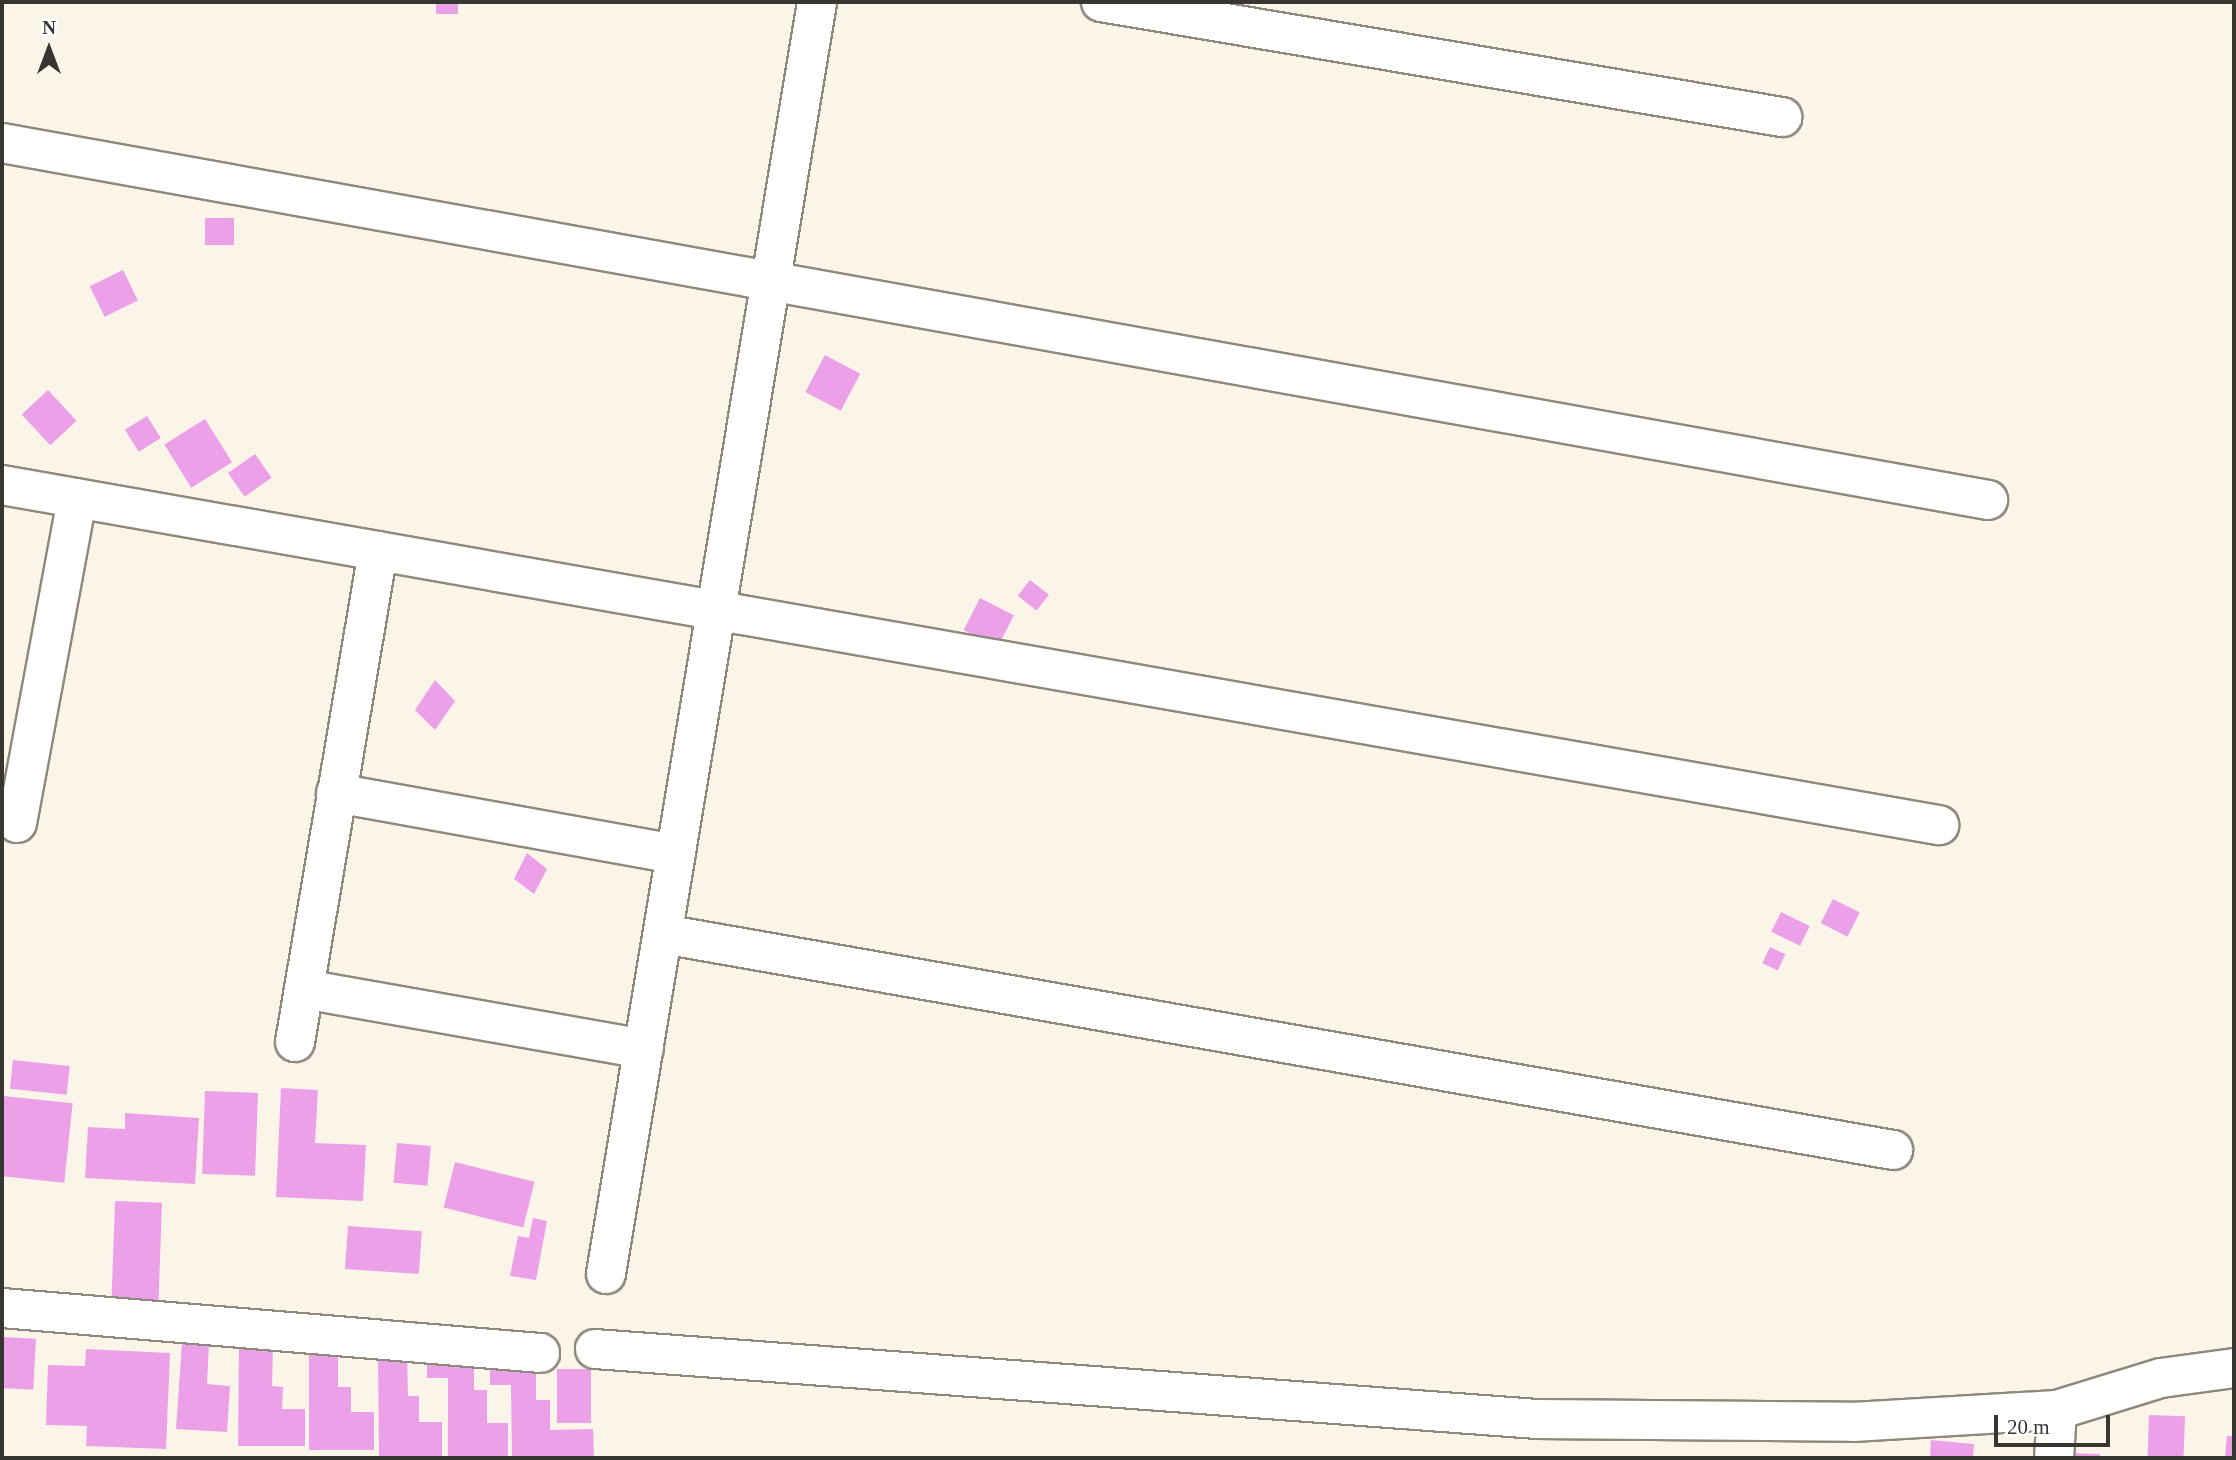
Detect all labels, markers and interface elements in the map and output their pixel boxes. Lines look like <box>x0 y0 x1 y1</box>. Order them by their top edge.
north arrow <box>14 14 84 84</box>
text: N <box>42 17 56 38</box>
scale bar <box>1998 1400 2114 1444</box>
text: 20 m <box>2007 1415 2050 1439</box>

